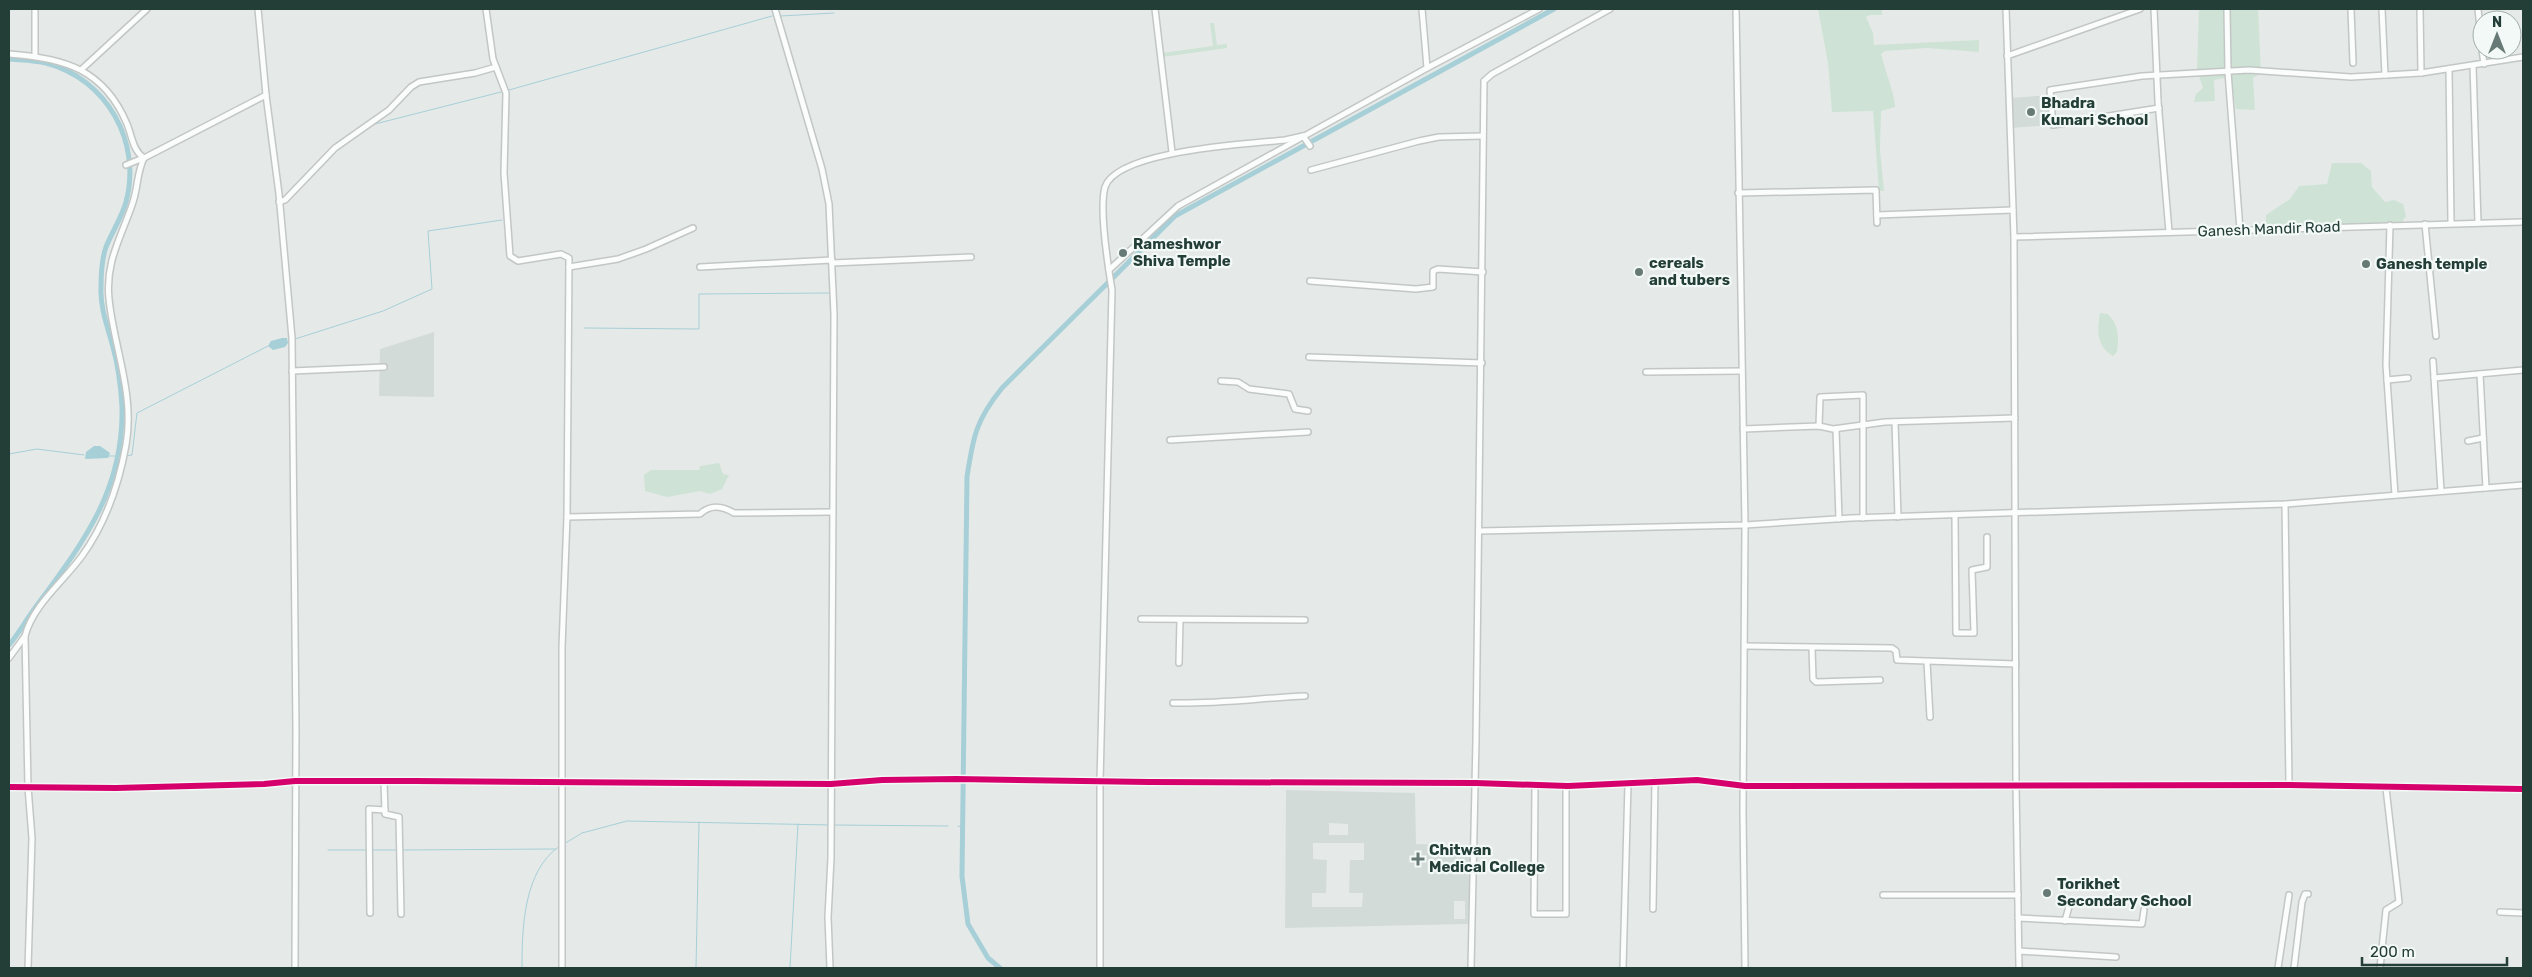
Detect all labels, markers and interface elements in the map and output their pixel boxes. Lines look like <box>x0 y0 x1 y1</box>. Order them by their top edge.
north arrow <box>2472 10 2522 60</box>
text: N <box>2492 14 2502 31</box>
place label: Bhadra Kumari School <box>2041 94 2148 129</box>
marker: Bhadra Kumari School <box>2025 106 2037 118</box>
street label: Ganesh Mandir Road <box>2197 218 2341 240</box>
place label: Rameshwor Shiva Temple <box>1133 235 1231 270</box>
marker: Rameshwor Shiva Temple <box>1117 247 1129 259</box>
place label: cereals and tubers <box>1649 254 1730 289</box>
place label: Ganesh temple <box>2376 255 2488 273</box>
marker: Ganesh temple <box>2360 258 2372 270</box>
marker: cereals and tubers <box>1633 266 1645 278</box>
place label: Chitwan Medical College <box>1429 841 1545 876</box>
marker: Chitwan Medical College <box>1411 852 1425 866</box>
place label: Torikhet Secondary School <box>2057 875 2192 910</box>
marker: Torikhet Secondary School <box>2041 887 2053 899</box>
scale bar <box>2362 934 2507 966</box>
text: 200 m <box>2370 943 2415 961</box>

